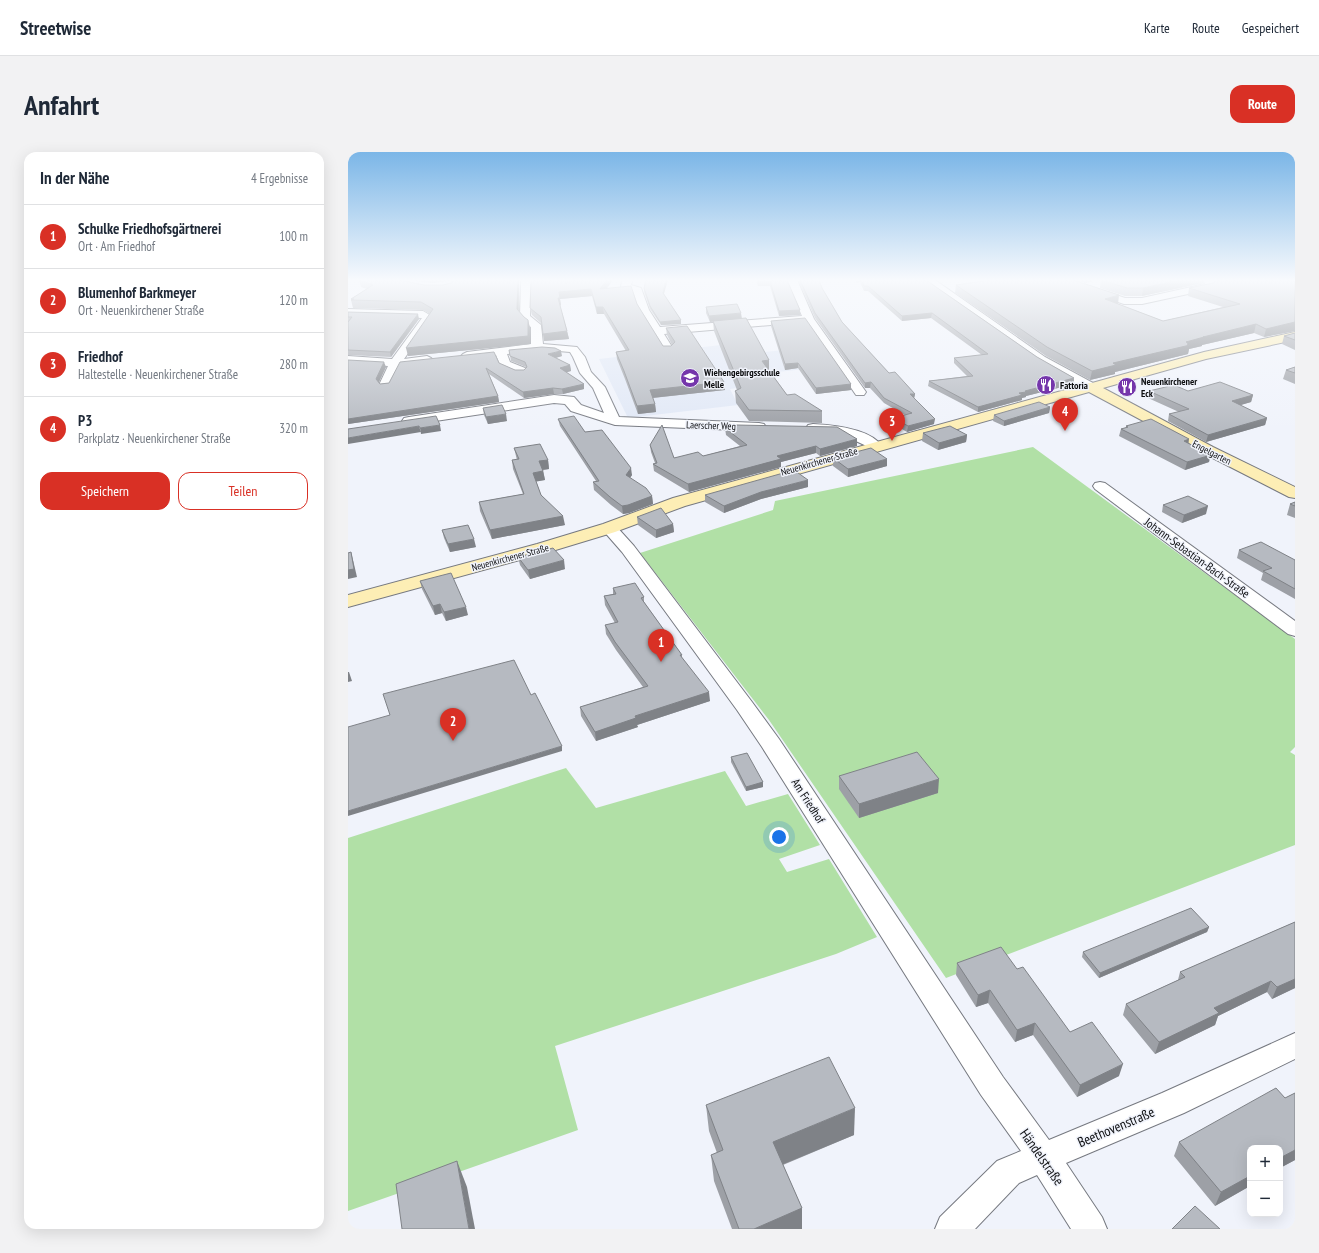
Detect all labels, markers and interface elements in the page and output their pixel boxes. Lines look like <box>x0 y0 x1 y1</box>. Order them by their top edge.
text: Streetwise <box>20 16 91 40</box>
text: Karte <box>1144 19 1170 37</box>
text: Route <box>1192 19 1220 37</box>
text: Gespeichert <box>1242 19 1299 37</box>
button: Route <box>1230 85 1295 123</box>
text: Anfahrt <box>24 86 99 123</box>
text: In der Nähe <box>40 167 110 189</box>
text: 4 Ergebnisse <box>251 170 308 187</box>
text: Schulke Friedhofsgärtnerei <box>78 219 221 238</box>
text: 1 <box>50 228 56 245</box>
text: 100 m <box>279 228 308 245</box>
text: Ort · Am Friedhof <box>78 238 155 255</box>
text: Blumenhof Barkmeyer <box>78 283 196 302</box>
text: 2 <box>50 292 56 309</box>
text: 120 m <box>279 292 308 309</box>
text: Ort · Neuenkirchener Straße <box>78 302 204 319</box>
text: Friedhof <box>78 347 122 366</box>
text: 3 <box>50 356 56 373</box>
text: 280 m <box>279 356 308 373</box>
text: Haltestelle · Neuenkirchener Straße <box>78 366 238 383</box>
place label: Wiehengebirgsschule Melle <box>703 366 780 391</box>
school or university icon: Wiehengebirgsschule Melle <box>679 367 701 389</box>
restaurant icon: Fattoria <box>1035 374 1057 396</box>
place label: Neuenkirchener Eck <box>1141 375 1197 400</box>
restaurant icon: Neuenkirchener Eck <box>1116 376 1138 398</box>
place label: Fattoria <box>1060 379 1088 392</box>
pin: 4 <box>1052 398 1078 431</box>
pin: 3 <box>879 408 905 441</box>
text: P3 <box>78 411 92 430</box>
street label: Laerscher Weg <box>686 418 736 433</box>
text: 4 <box>50 420 56 437</box>
text: 320 m <box>279 420 308 437</box>
text: Parkplatz · Neuenkirchener Straße <box>78 430 231 447</box>
street label: Engelgarten <box>1190 437 1233 468</box>
street label: Neuenkirchener Straße <box>779 444 859 479</box>
button: Speichern <box>40 472 170 510</box>
button: Teilen <box>178 472 308 510</box>
street label: Johann-Sebastian-Bach-Straße <box>1141 514 1253 601</box>
street label: Neuenkirchener Straße <box>470 541 550 574</box>
pin: 1 <box>648 629 674 662</box>
pin: 2 <box>440 708 466 741</box>
street label: Am Friedhof <box>788 775 829 827</box>
your location <box>769 827 789 847</box>
street label: Beethovenstraße <box>1075 1103 1157 1151</box>
street label: Händelstraße <box>1016 1125 1068 1189</box>
map controls <box>1247 1145 1283 1217</box>
button: + <box>1247 1145 1283 1181</box>
button: − <box>1247 1181 1283 1217</box>

